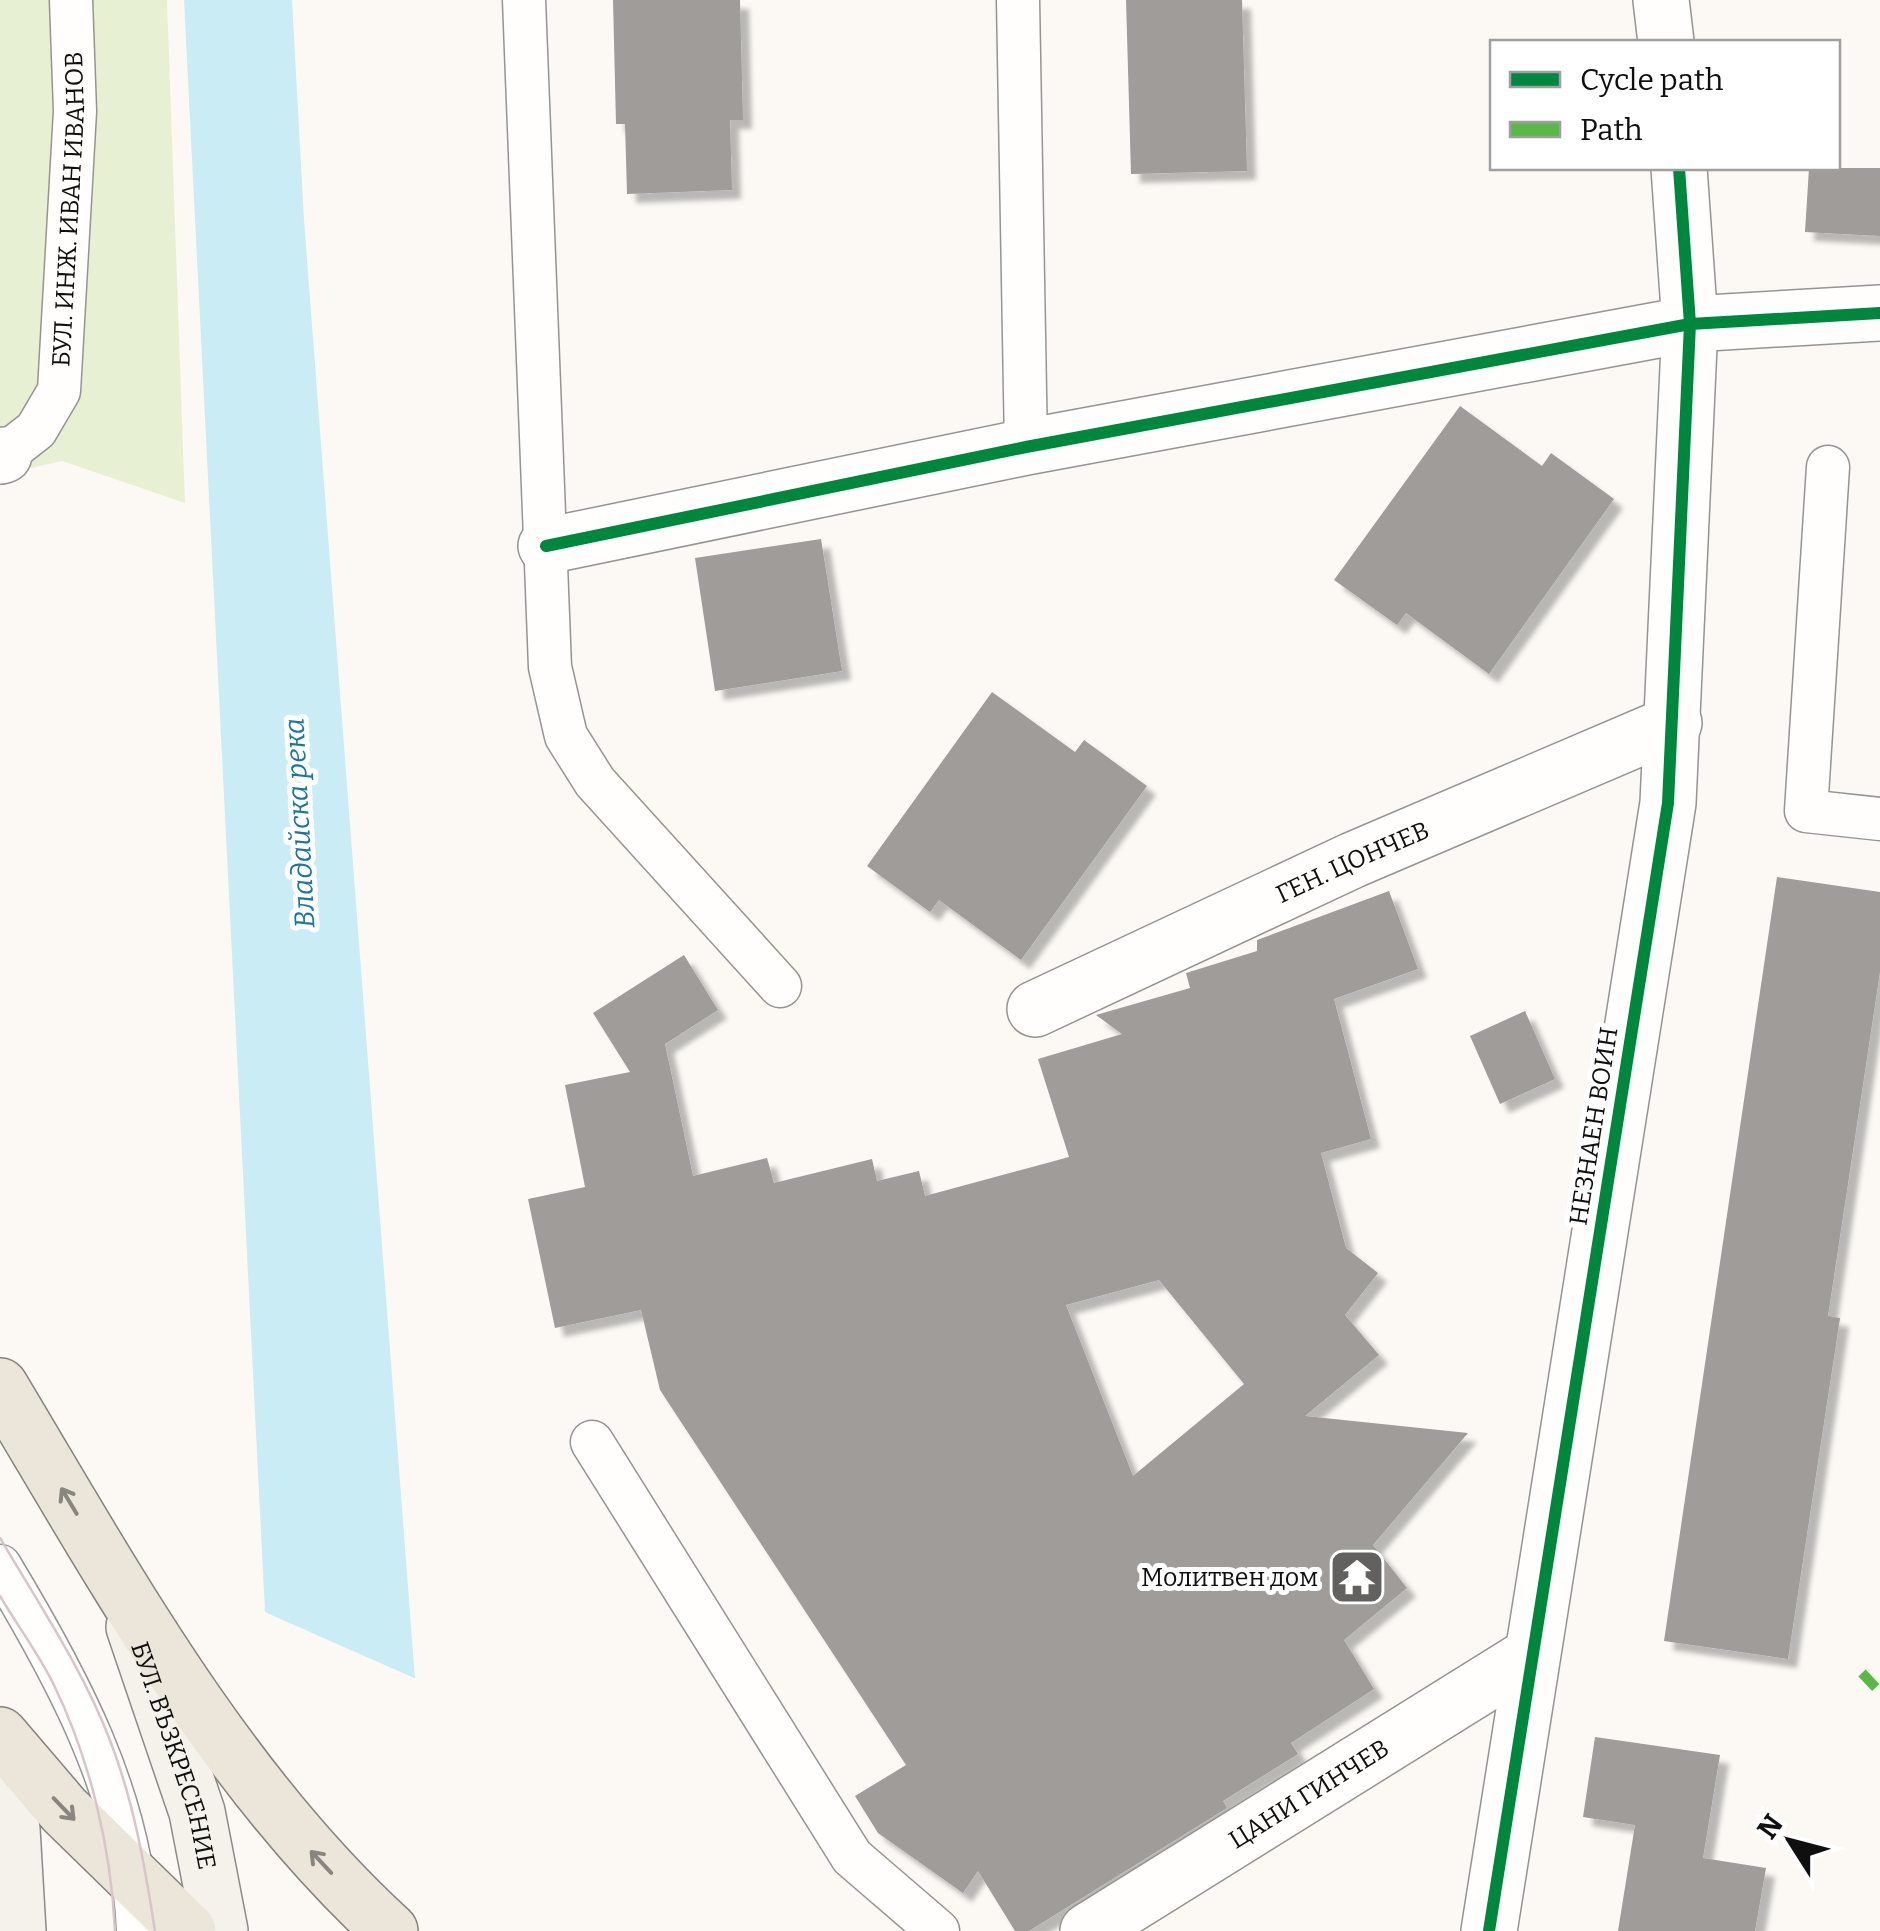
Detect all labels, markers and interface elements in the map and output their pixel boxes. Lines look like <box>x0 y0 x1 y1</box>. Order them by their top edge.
legend <box>1490 40 1840 170</box>
street label: БУЛ. ИНЖ. ИВАН ИВАНОВ <box>46 51 91 368</box>
text: Cycle path <box>1580 62 1724 98</box>
text: Path <box>1580 112 1643 148</box>
water label: Владайска река <box>278 717 321 929</box>
street label: ГЕН. ЦОНЧЕВ <box>1271 815 1434 910</box>
street label: НЕЗНАЕН ВОИН <box>1564 1025 1624 1227</box>
one-way arrow <box>59 1487 79 1516</box>
temple icon: Молитвен дом <box>1327 1547 1387 1607</box>
place label: Молитвен дом <box>1141 1563 1318 1593</box>
street label: БУЛ. ВЪЗКРЕСЕНИЕ <box>124 1638 222 1872</box>
street label: ЦАНИ ГИНЧЕВ <box>1224 1733 1395 1855</box>
north arrow <box>1740 1791 1840 1891</box>
one-way arrow <box>51 1796 75 1820</box>
text: N <box>1750 1808 1790 1845</box>
one-way arrow <box>310 1850 333 1875</box>

